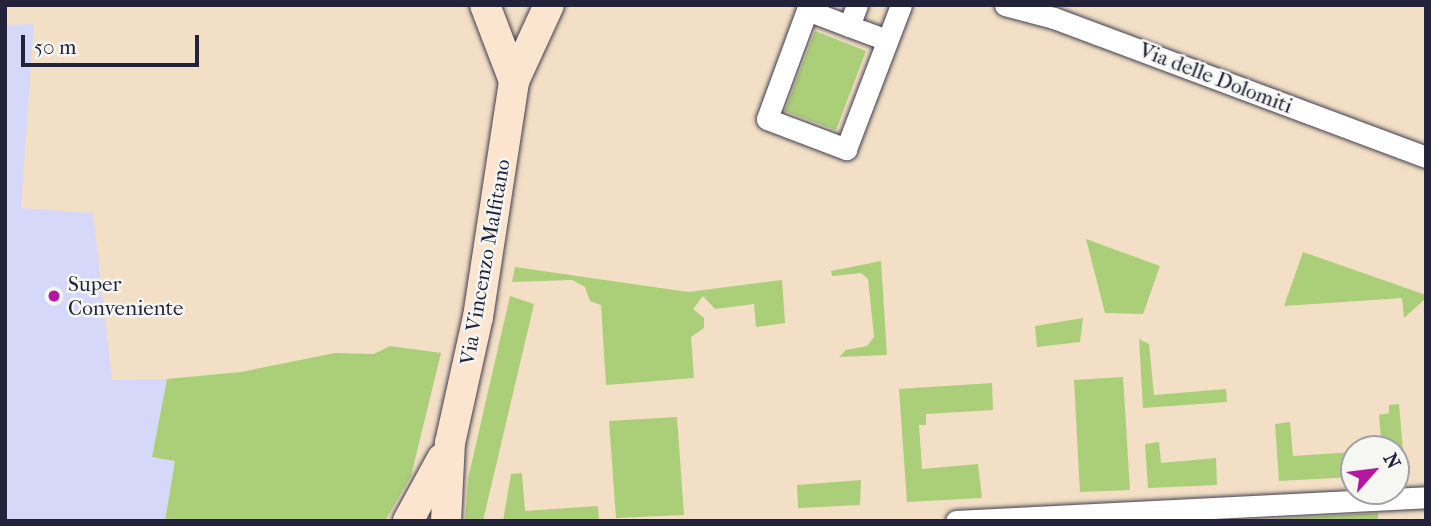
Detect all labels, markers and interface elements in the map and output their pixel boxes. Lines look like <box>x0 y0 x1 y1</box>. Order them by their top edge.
scale bar <box>24 21 203 65</box>
text: 50 m <box>34 35 77 59</box>
street label: Via delle Dolomiti <box>1136 37 1296 119</box>
street label: Via Vincenzo Malfitano <box>454 157 516 367</box>
place label: Super Conveniente <box>68 271 183 321</box>
marker: Super Conveniente <box>46 288 62 304</box>
north arrow <box>1340 435 1410 505</box>
text: N <box>1379 450 1405 473</box>

